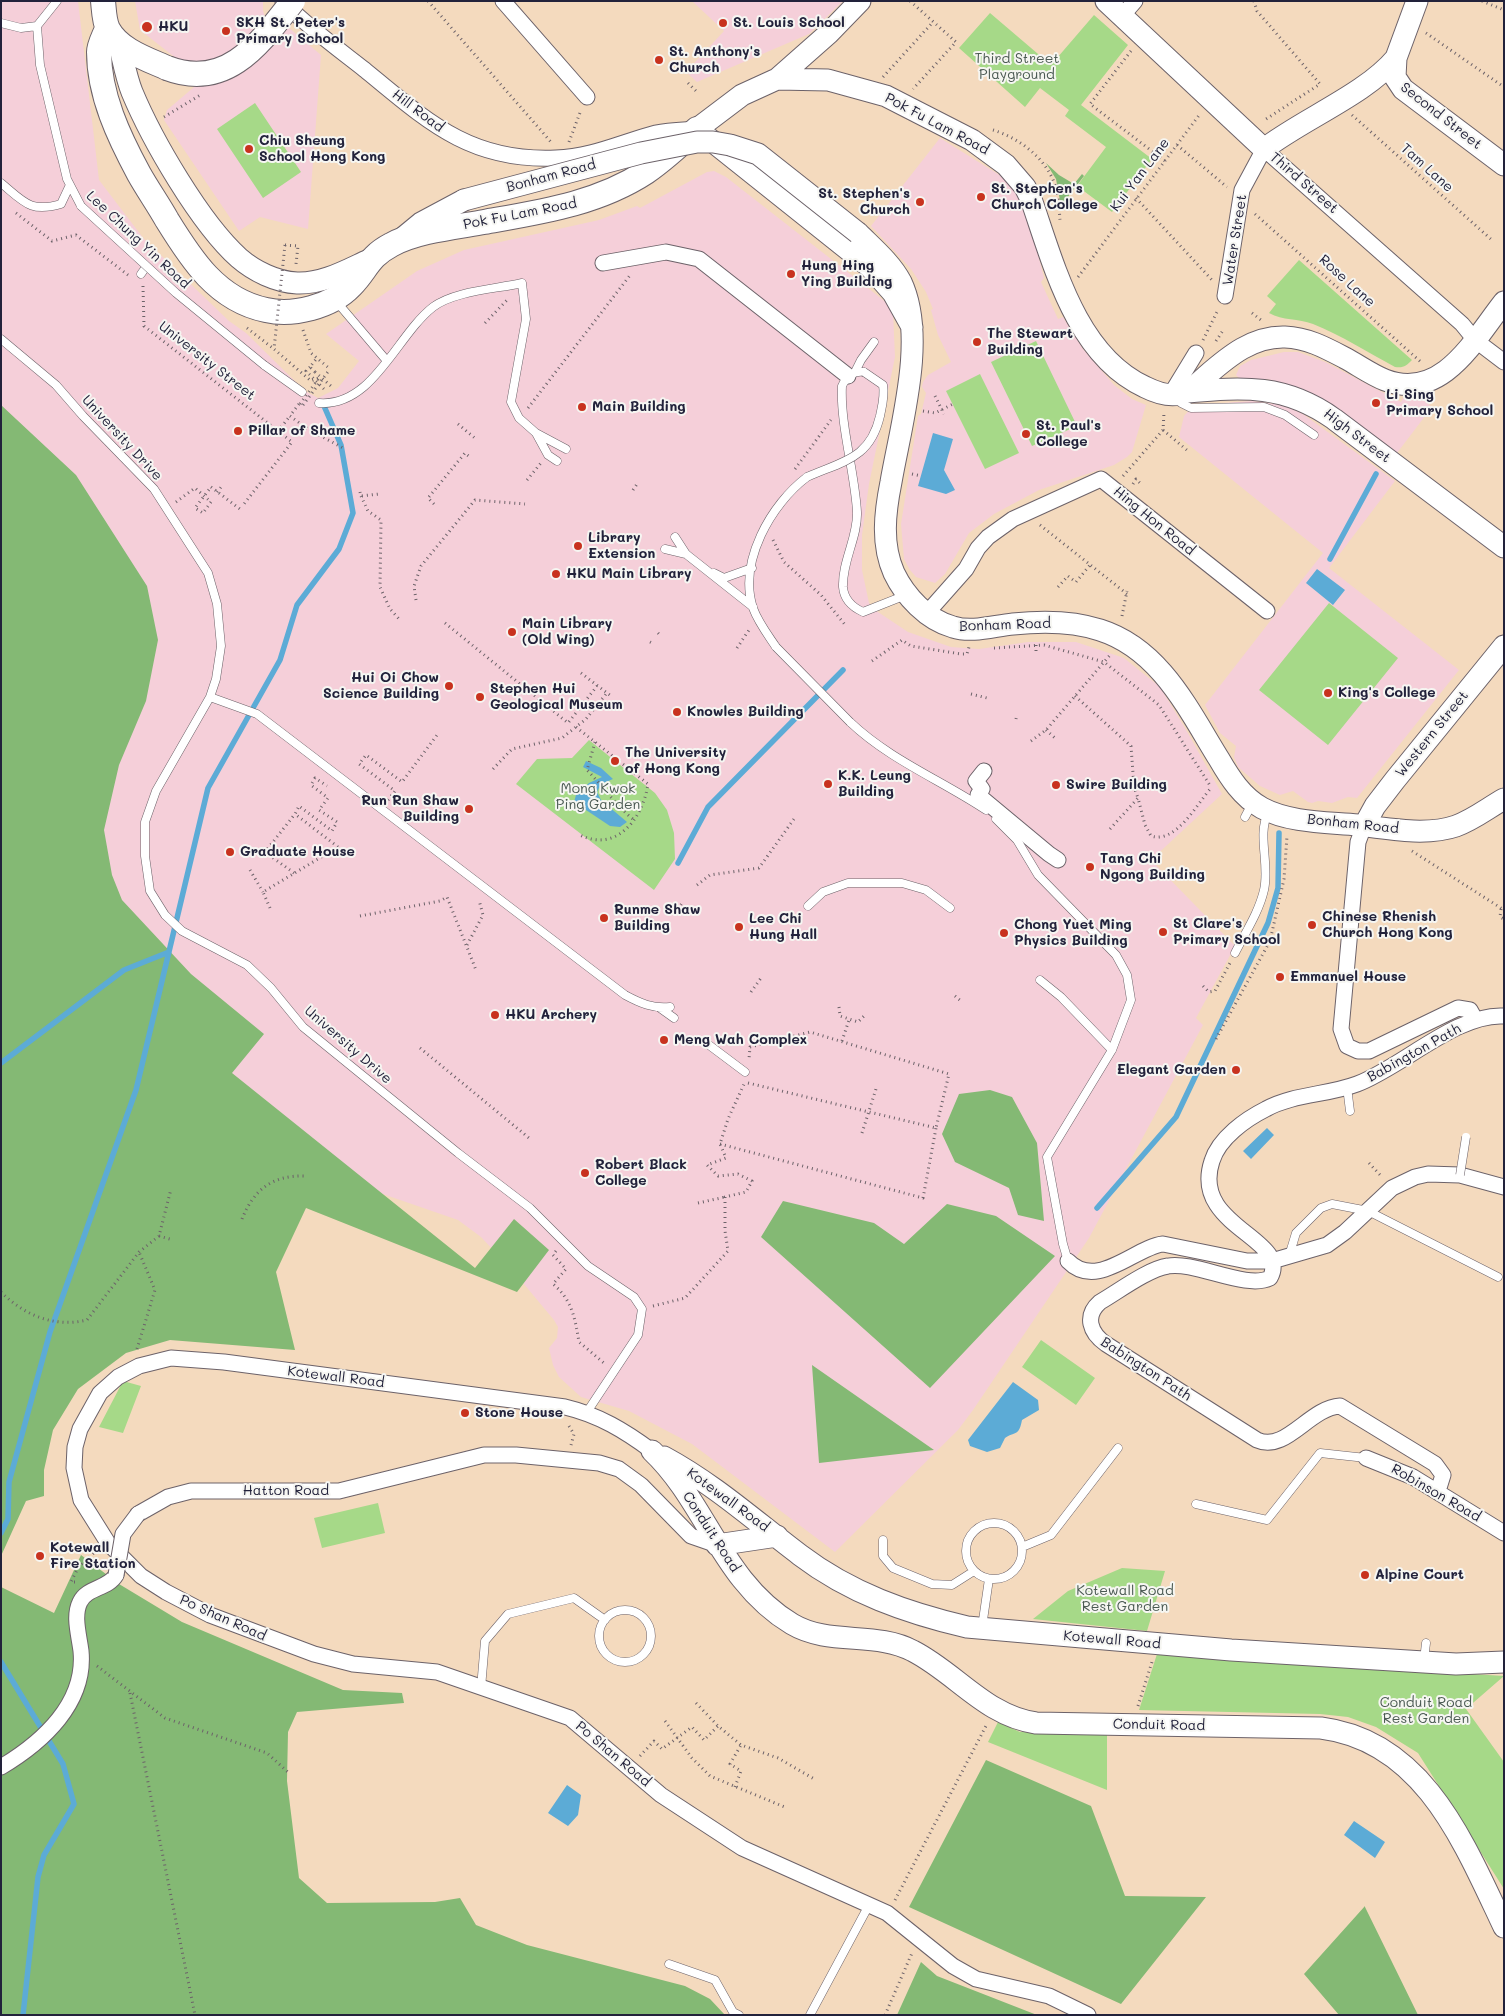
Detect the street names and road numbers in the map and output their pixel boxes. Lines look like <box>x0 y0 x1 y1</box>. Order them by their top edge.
street label: Second Street <box>1397 79 1485 153</box>
street label: Hill Road <box>389 86 447 136</box>
street label: Pok Fu Lam Road <box>882 90 992 158</box>
street label: Kui Yan Lane <box>1107 135 1173 215</box>
street label: Tam Lane <box>1397 140 1457 196</box>
street label: Third Street <box>1266 149 1342 217</box>
street label: Bonham Road <box>504 156 598 196</box>
street label: Lee Chung Yin Road <box>83 188 193 292</box>
street label: Water Street <box>1220 193 1250 287</box>
street label: Pok Fu Lam Road <box>462 195 578 233</box>
street label: Rose Lane <box>1315 251 1379 311</box>
street label: University Street <box>155 318 259 404</box>
street label: University Drive <box>78 392 166 484</box>
street label: High Street <box>1320 405 1394 467</box>
street label: Hing Hon Road <box>1110 483 1198 559</box>
street label: Bonham Road <box>959 615 1051 635</box>
street label: Western Street <box>1392 687 1472 781</box>
street label: Bonham Road <box>1306 811 1400 837</box>
street label: University Drive <box>301 1002 395 1088</box>
street label: Babington Path <box>1364 1020 1464 1086</box>
street label: Babington Path <box>1098 1333 1194 1405</box>
street label: Kotewall Road <box>287 1363 385 1391</box>
street label: Robinson Road <box>1388 1461 1484 1525</box>
street label: Kotewall Road <box>684 1465 772 1535</box>
street label: Hatton Road <box>243 1483 329 1499</box>
street label: Conduit Road <box>679 1489 743 1575</box>
street label: Po Shan Road <box>177 1591 269 1645</box>
street label: Kotewall Road <box>1063 1627 1161 1653</box>
street label: Conduit Road <box>1113 1716 1205 1734</box>
street label: Po Shan Road <box>572 1718 654 1790</box>

